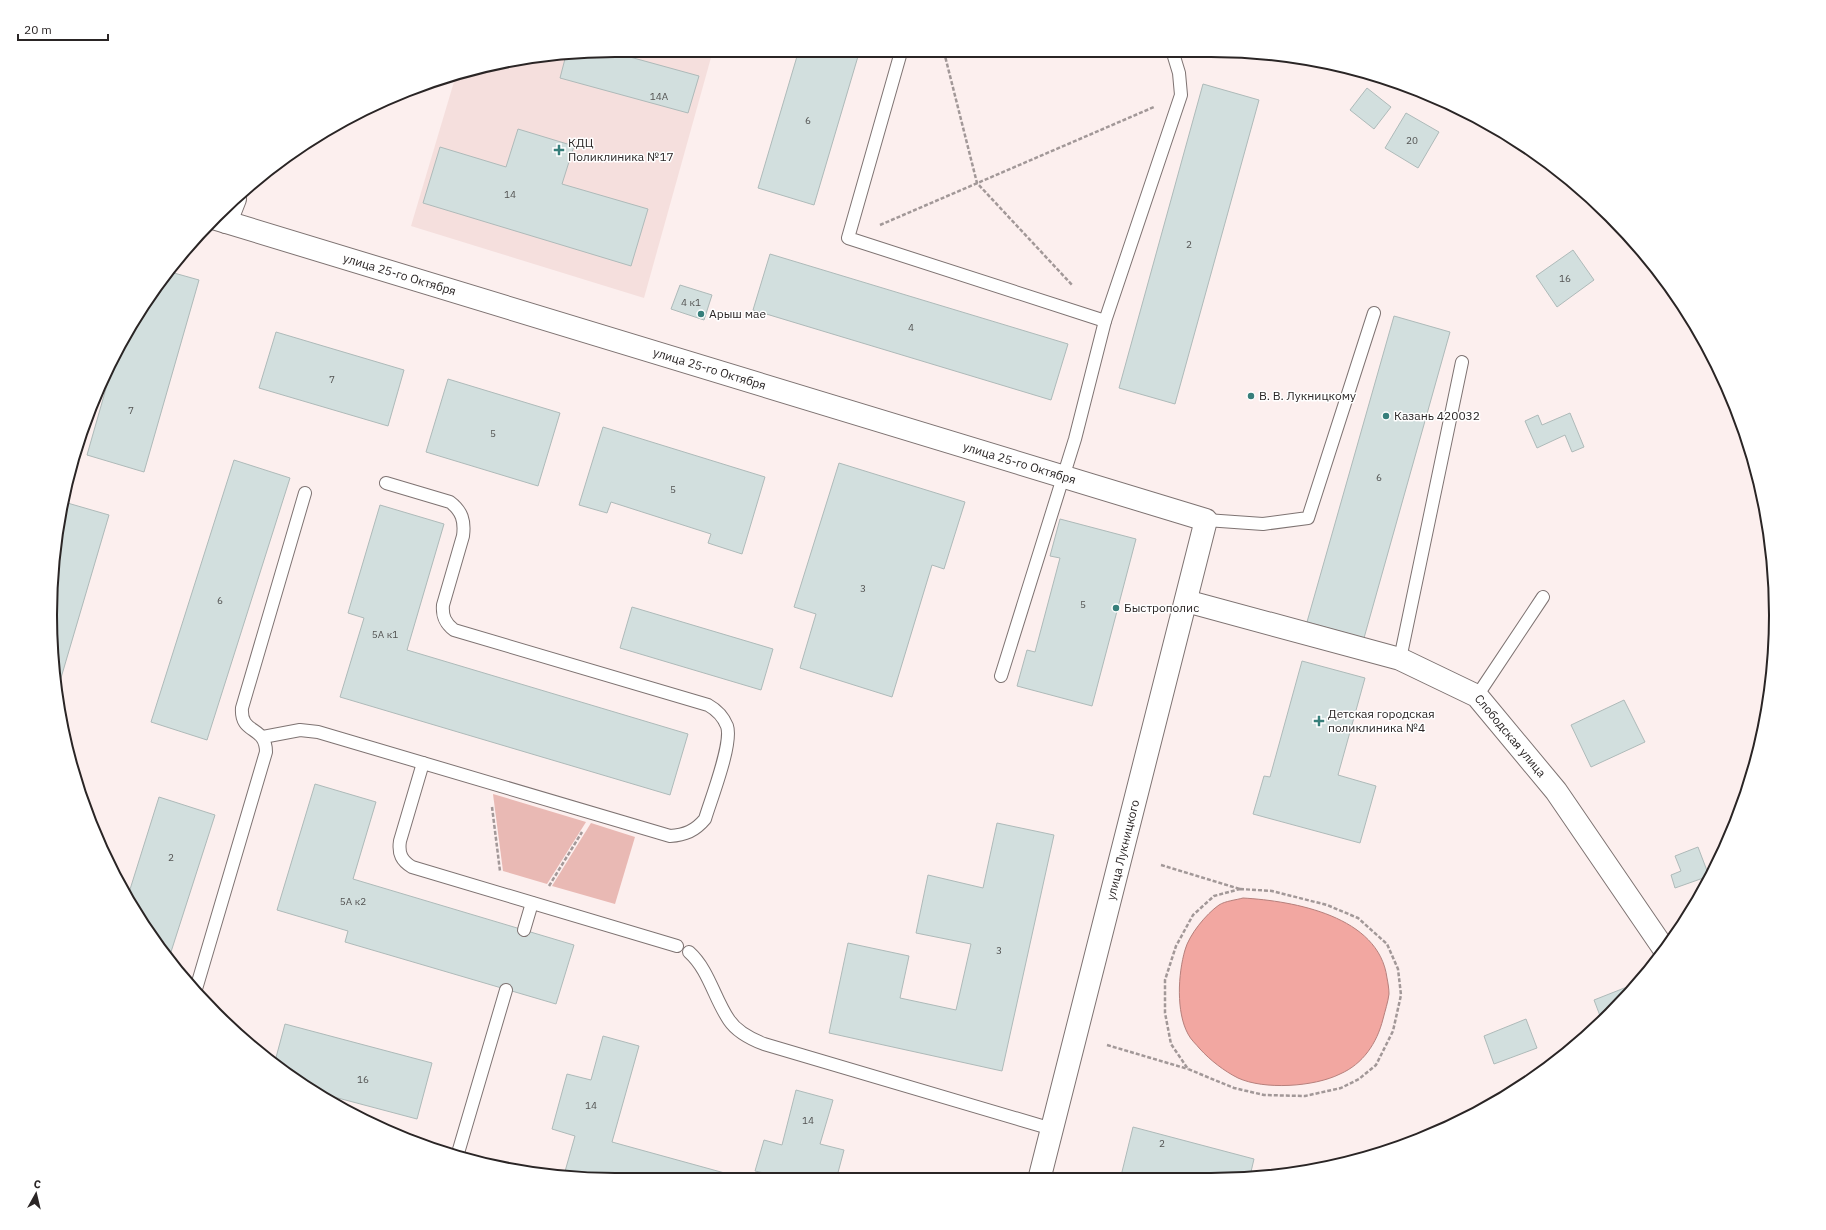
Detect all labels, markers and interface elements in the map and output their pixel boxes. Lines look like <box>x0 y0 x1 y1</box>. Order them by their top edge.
scale bar <box>18 16 108 42</box>
text: 20 m <box>24 22 52 37</box>
house number: 14А <box>650 90 669 103</box>
house number: 6 <box>805 114 811 127</box>
house number: 20 <box>1406 134 1418 147</box>
place label: КДЦ Поликлиника №17 <box>568 135 674 164</box>
marker: КДЦ Поликлиника №17 <box>553 144 565 156</box>
house number: 14 <box>504 188 516 201</box>
house number: 2 <box>1186 238 1192 251</box>
street label: улица 25-го Октября <box>341 250 458 298</box>
house number: 16 <box>1559 272 1571 285</box>
house number: 4 к1 <box>681 296 701 309</box>
place label: Арыш мае <box>709 306 767 321</box>
marker: Арыш мае <box>696 309 706 319</box>
house number: 4 <box>908 321 914 334</box>
street label: улица 25-го Октября <box>651 344 768 393</box>
house number: 7 <box>329 373 335 386</box>
place label: В. В. Лукницкому <box>1259 388 1356 403</box>
marker: В. В. Лукницкому <box>1246 391 1256 401</box>
house number: 7 <box>128 404 134 417</box>
place label: Казань 420032 <box>1394 408 1480 423</box>
marker: Казань 420032 <box>1381 411 1391 421</box>
house number: 5 <box>490 427 496 440</box>
street label: улица 25-го Октября <box>961 439 1078 487</box>
house number: 6 <box>1376 471 1382 484</box>
house number: 5 <box>670 483 676 496</box>
house number: 3 <box>860 582 866 595</box>
house number: 6 <box>217 594 223 607</box>
house number: 5 <box>1080 598 1086 611</box>
place label: Быстрополис <box>1124 600 1199 615</box>
marker: Быстрополис <box>1111 603 1121 613</box>
house number: 5А к1 <box>372 628 398 641</box>
street label: Слободская улица <box>1472 691 1550 780</box>
place label: Детская городская поликлиника №4 <box>1328 706 1435 735</box>
marker: Детская городская поликлиника №4 <box>1313 715 1325 727</box>
street label: улица Лукницкого <box>1103 798 1142 902</box>
house number: 2 <box>168 851 174 864</box>
house number: 5А к2 <box>340 895 366 908</box>
house number: 3 <box>996 944 1002 957</box>
house number: 16 <box>357 1073 369 1086</box>
house number: 14 <box>585 1099 597 1112</box>
house number: 14 <box>802 1114 814 1127</box>
house number: 2 <box>1159 1137 1165 1150</box>
north arrow <box>16 1174 56 1214</box>
text: С <box>33 1177 42 1192</box>

